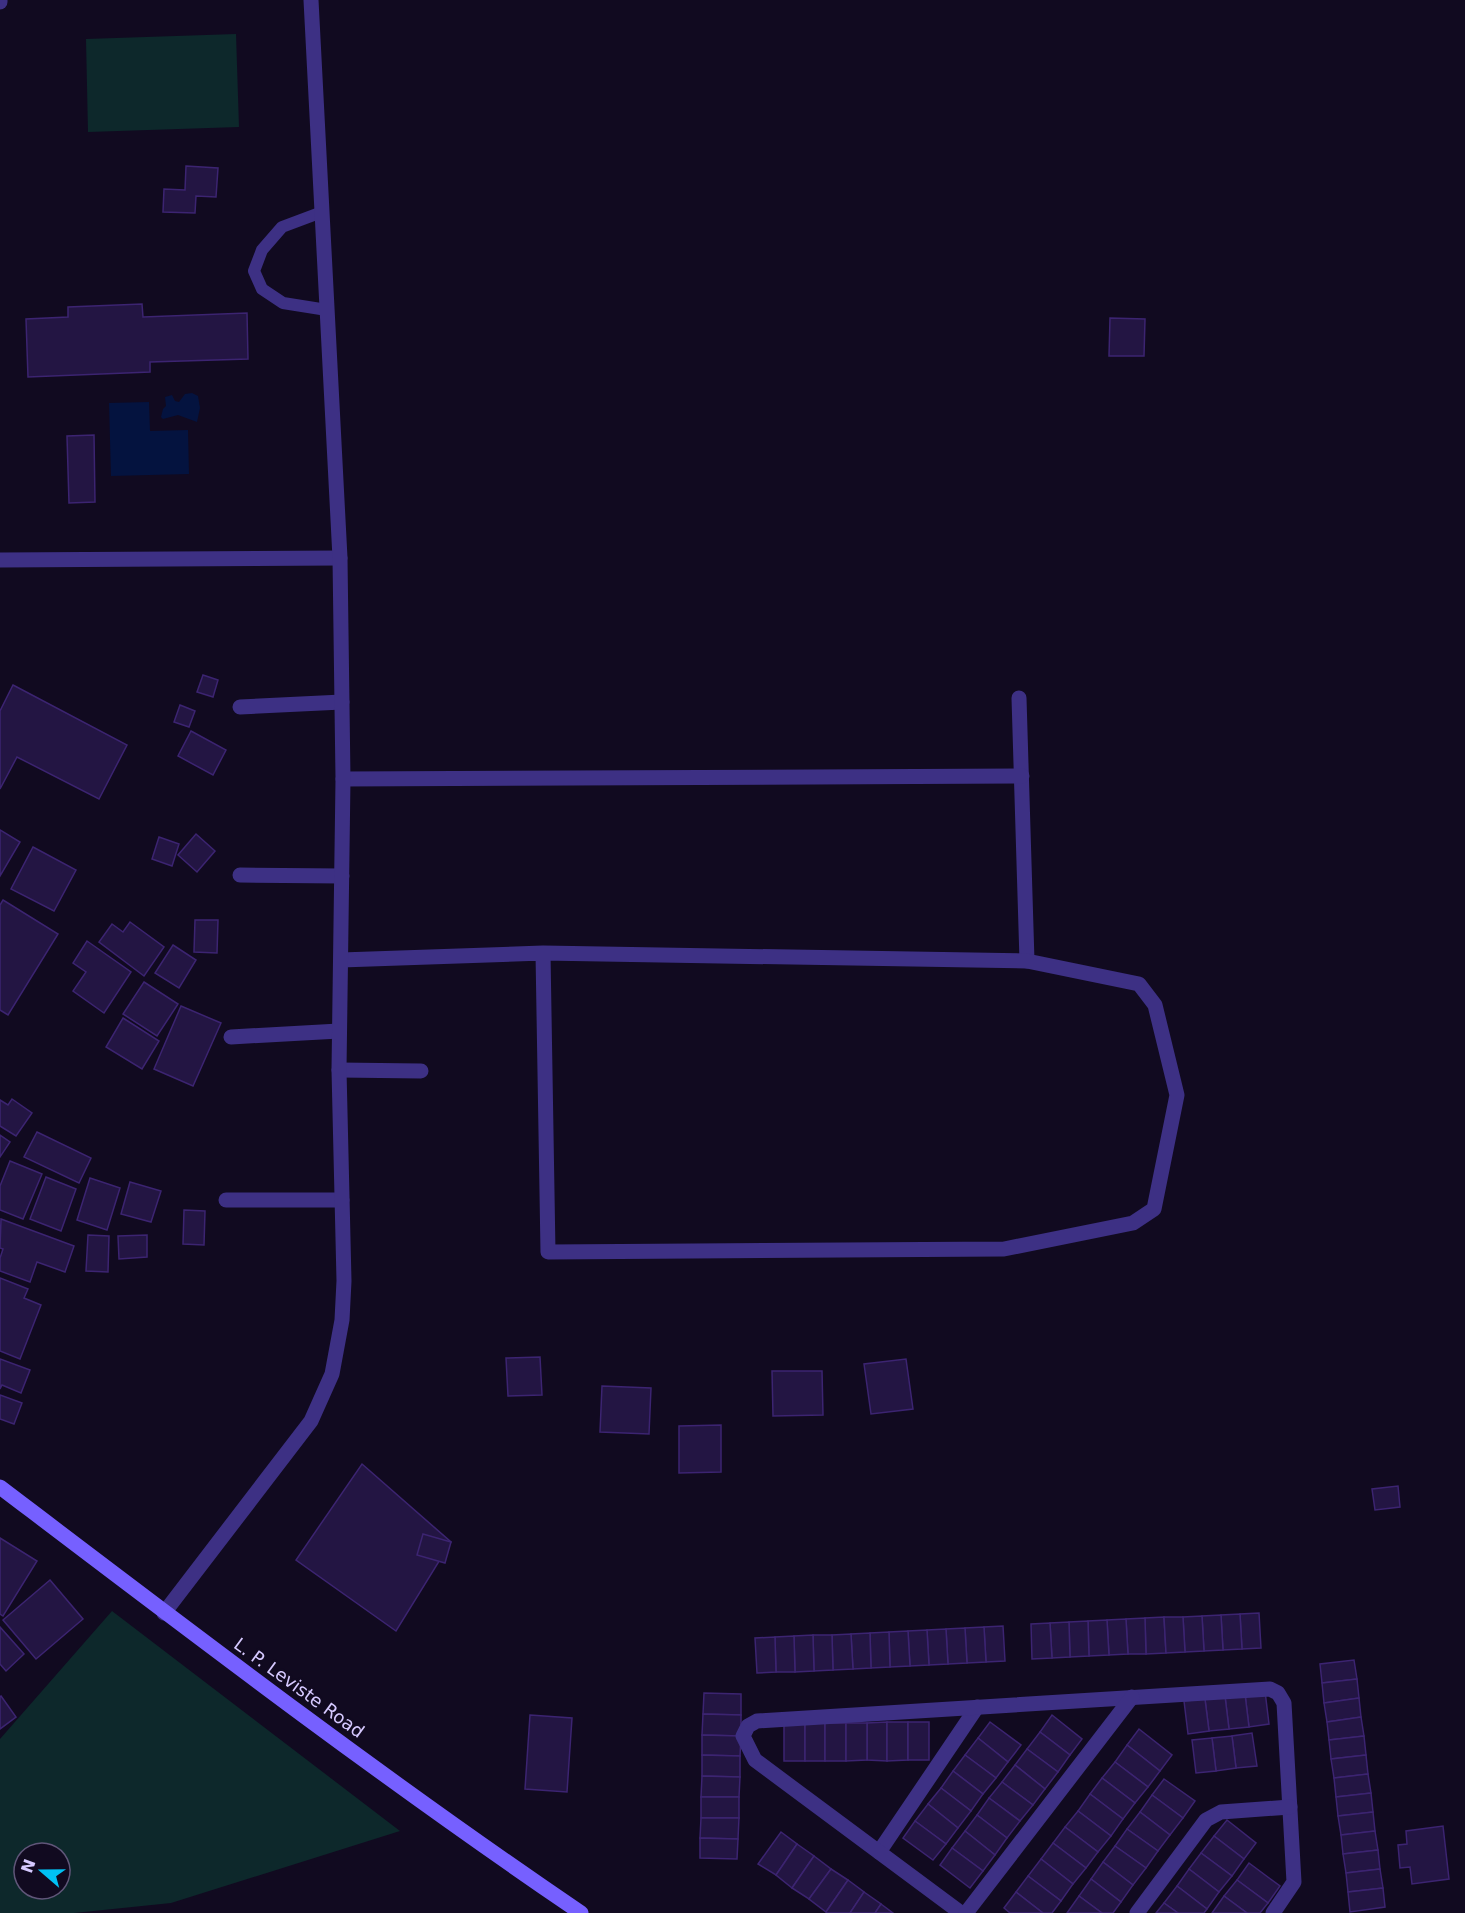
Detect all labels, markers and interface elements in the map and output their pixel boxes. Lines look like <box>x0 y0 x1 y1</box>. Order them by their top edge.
street label: L. P. Leviste Road <box>230 1633 368 1742</box>
north arrow <box>12 1841 72 1901</box>
text: N <box>17 1856 40 1876</box>

